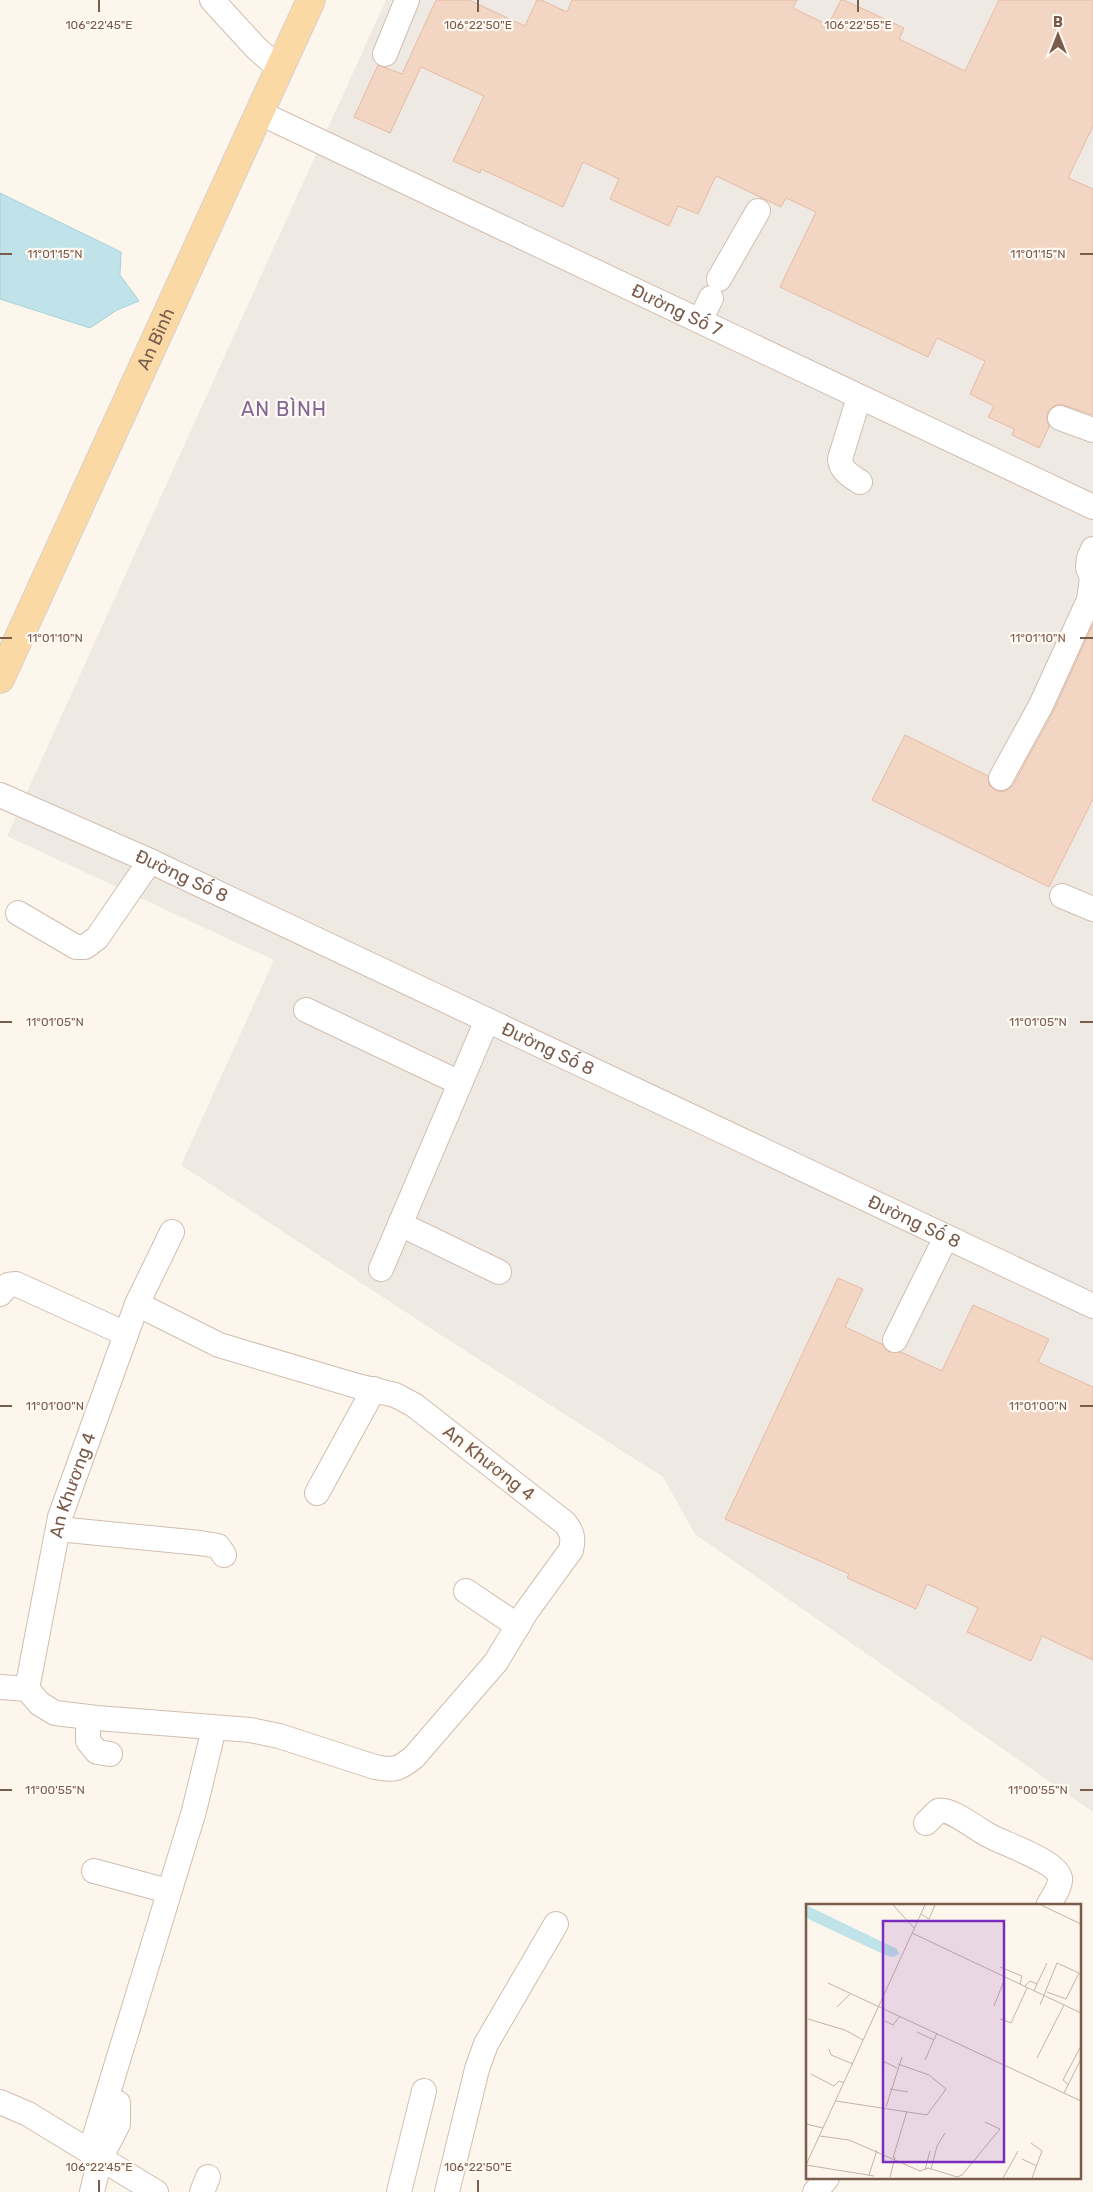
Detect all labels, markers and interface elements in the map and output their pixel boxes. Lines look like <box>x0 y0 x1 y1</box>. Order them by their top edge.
north arrow <box>1033 10 1083 60</box>
text: B <box>1053 14 1063 31</box>
text: 106°22'45"E <box>65 18 133 32</box>
text: 106°22'50"E <box>444 18 512 32</box>
text: 106°22'55"E <box>824 18 892 32</box>
text: 11°01'15"N <box>27 247 83 261</box>
text: 11°01'15"N <box>1010 247 1066 261</box>
street label: Đường Số 7 <box>628 279 726 341</box>
street label: An Bình <box>132 305 179 373</box>
district label: AN BÌNH <box>241 397 327 421</box>
text: 11°01'10"N <box>27 631 83 645</box>
text: 11°01'10"N <box>1010 631 1066 645</box>
street label: Đường Số 8 <box>132 845 232 907</box>
text: 11°01'05"N <box>26 1015 84 1029</box>
text: 11°01'05"N <box>1009 1015 1067 1029</box>
street label: Đường Số 8 <box>498 1018 598 1080</box>
street label: Đường Số 8 <box>864 1190 964 1253</box>
text: 11°01'00"N <box>26 1399 84 1413</box>
text: 11°01'00"N <box>1009 1399 1067 1413</box>
street label: An Khương 4 <box>439 1420 539 1506</box>
street label: An Khương 4 <box>45 1430 101 1540</box>
text: 11°00'55"N <box>25 1783 85 1797</box>
text: 11°00'55"N <box>1008 1783 1068 1797</box>
inset map <box>806 1904 1080 2180</box>
text: 106°22'45"E <box>65 2160 133 2174</box>
text: 106°22'50"E <box>444 2160 512 2174</box>

